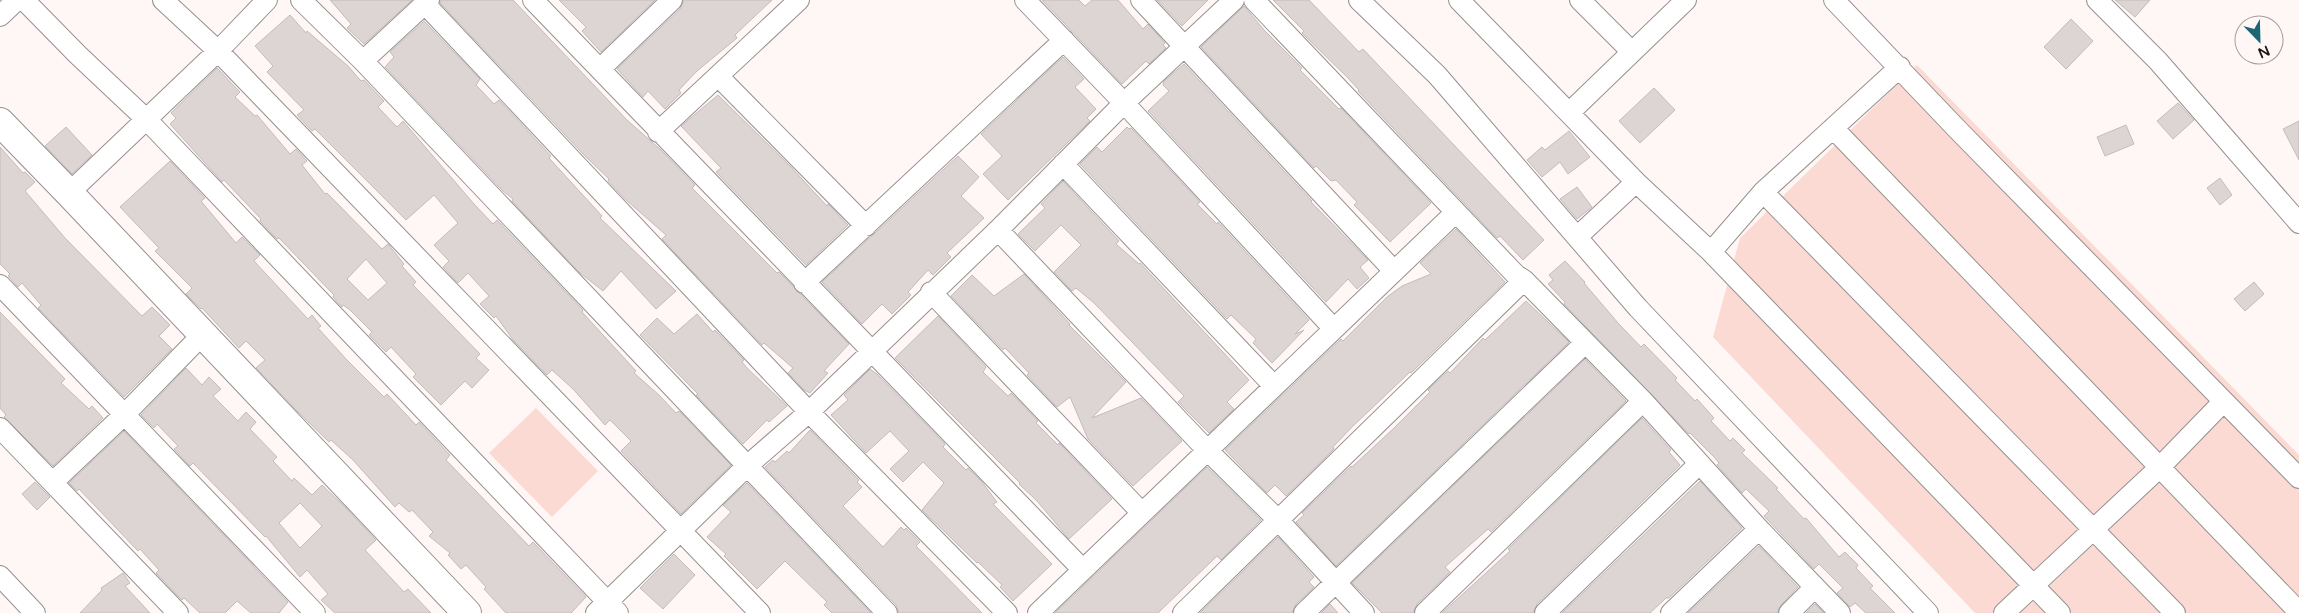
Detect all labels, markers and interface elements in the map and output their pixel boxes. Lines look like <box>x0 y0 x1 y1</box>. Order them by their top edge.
north arrow <box>2234 15 2284 65</box>
text: N <box>2255 41 2272 62</box>

